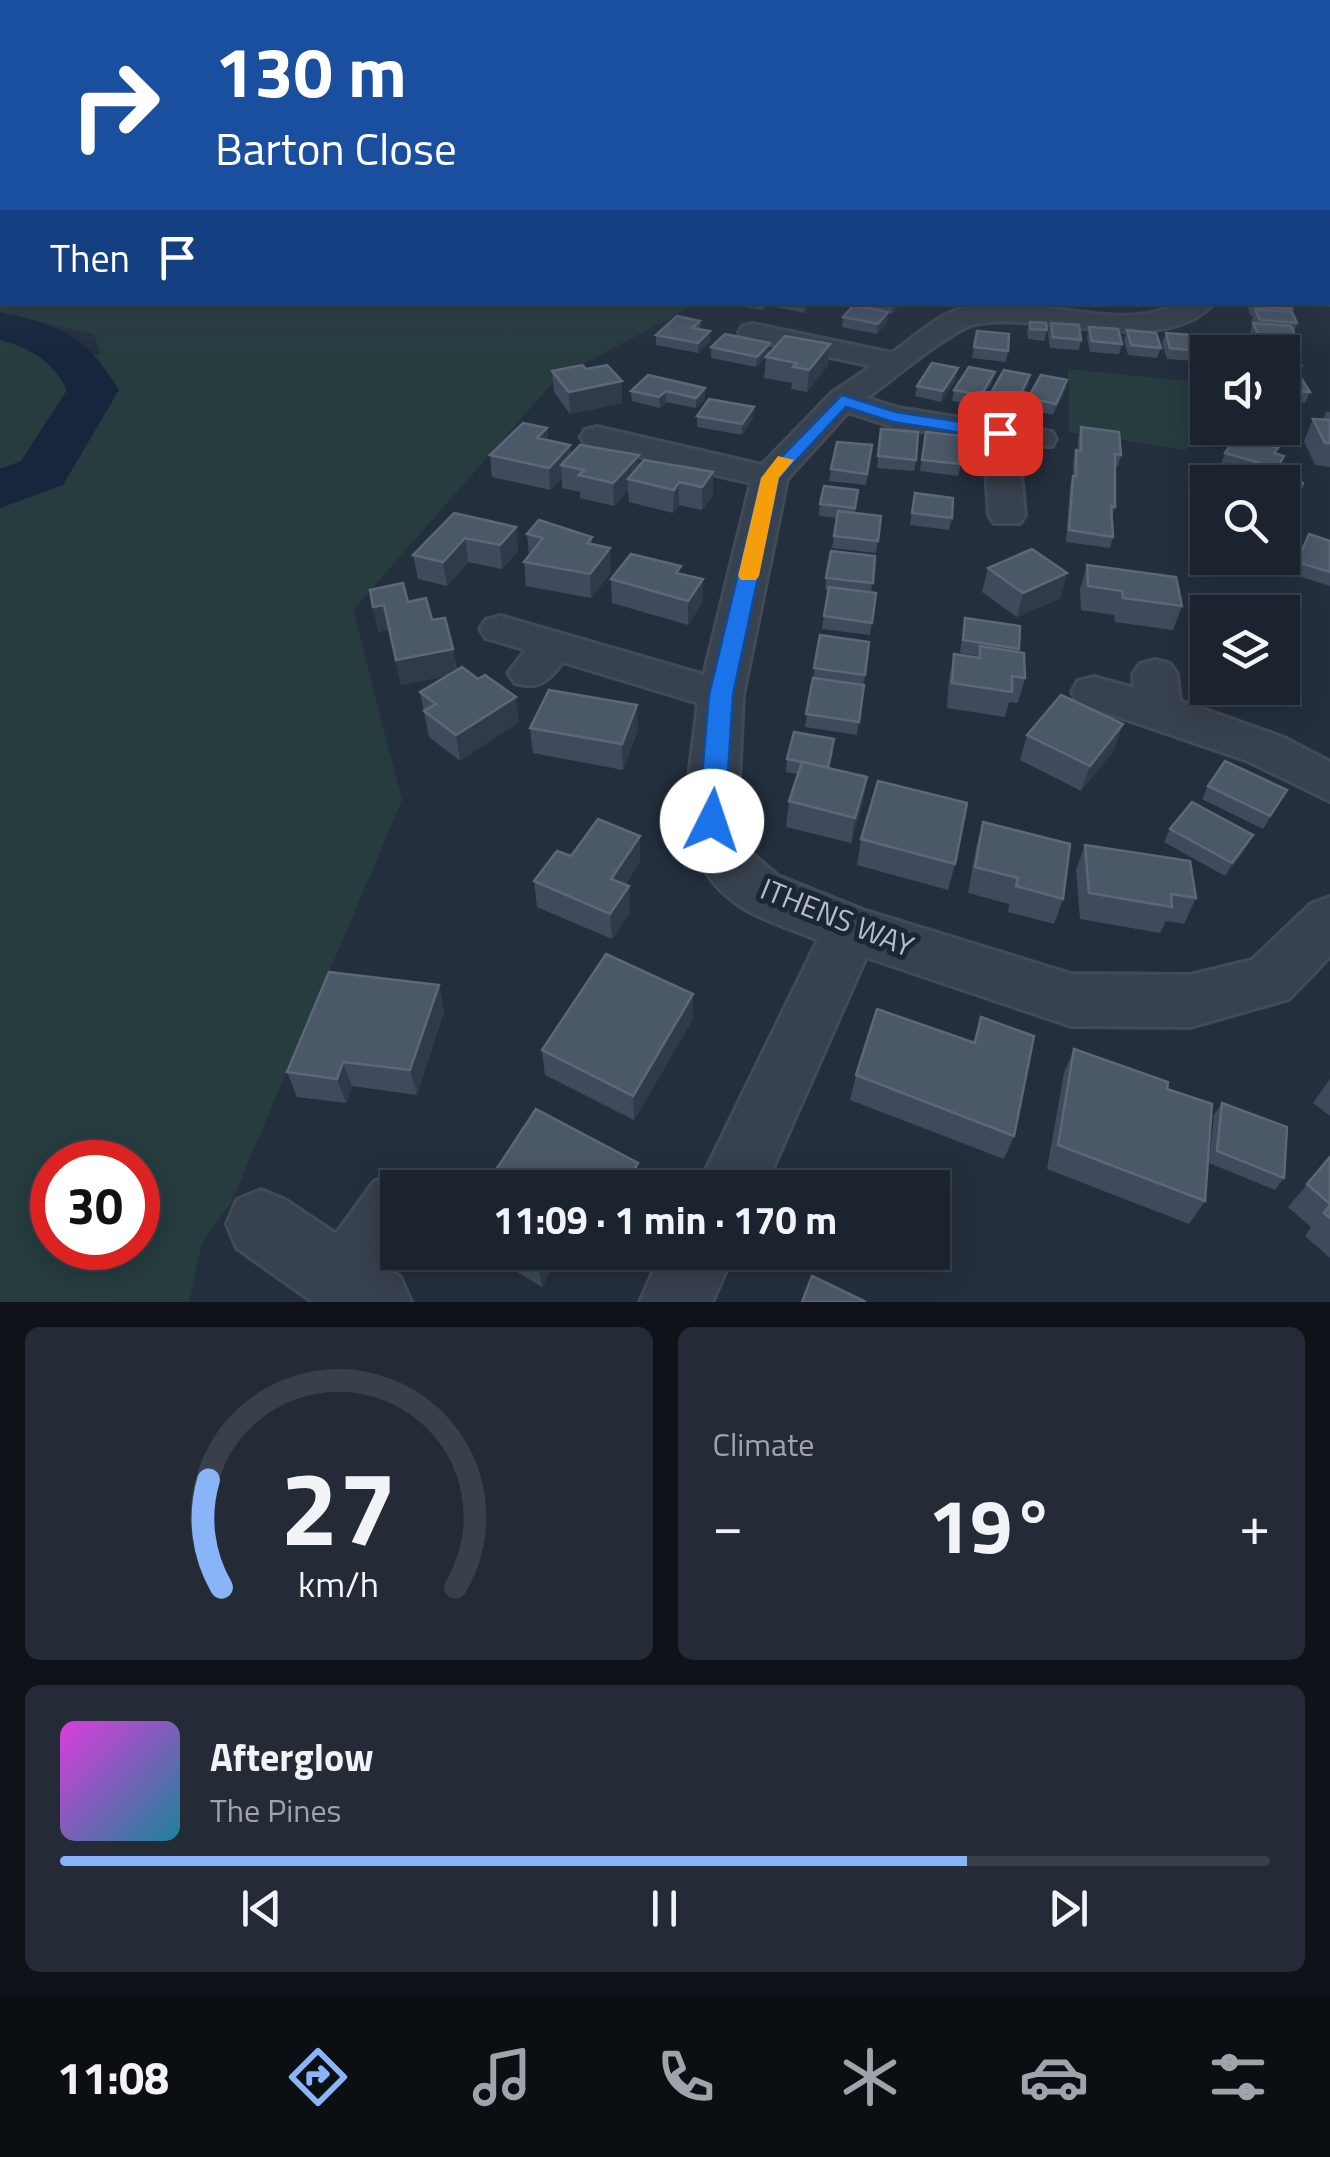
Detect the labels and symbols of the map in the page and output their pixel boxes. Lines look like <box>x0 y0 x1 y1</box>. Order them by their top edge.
pin <box>958 391 1043 476</box>
position arrow <box>660 769 764 873</box>
street label: ITHENS WAY <box>754 865 921 969</box>
speed limit sign: 30 <box>30 1140 160 1270</box>

